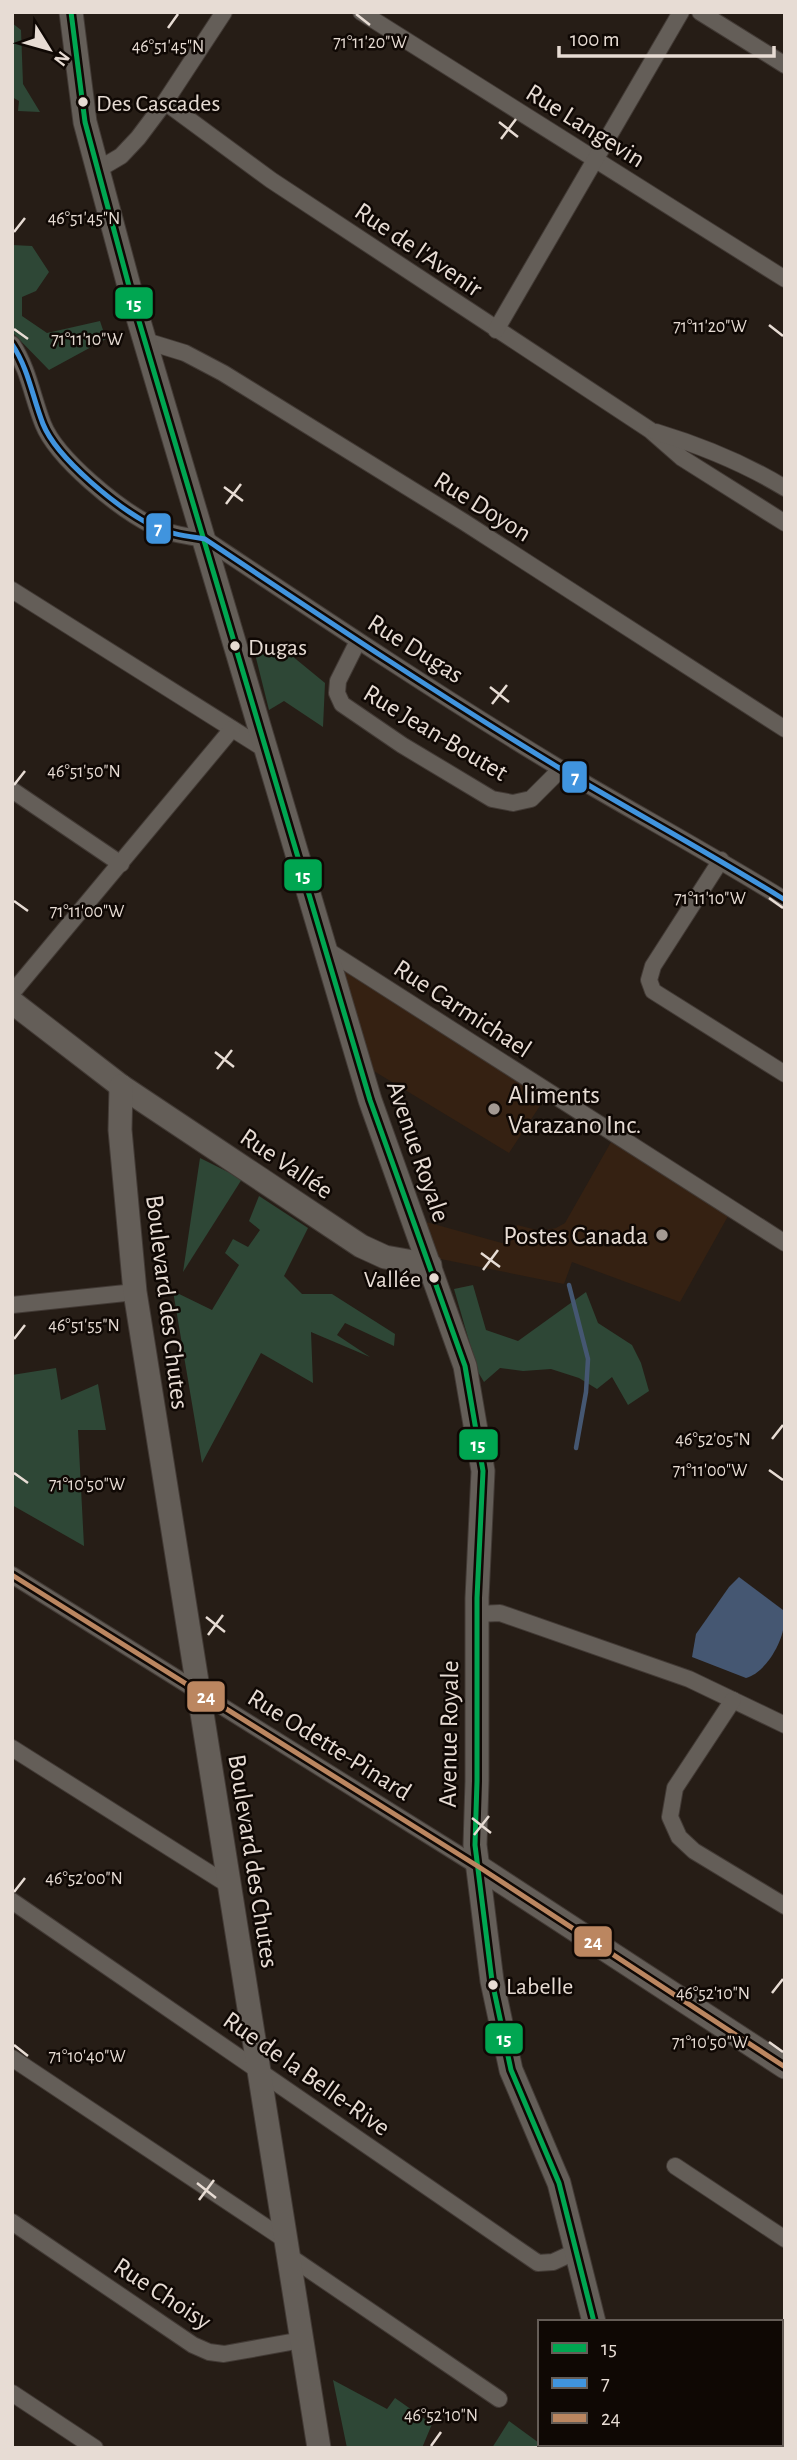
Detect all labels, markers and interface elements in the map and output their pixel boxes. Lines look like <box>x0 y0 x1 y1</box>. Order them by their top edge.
north arrow <box>14 14 84 84</box>
scale bar <box>559 14 774 58</box>
text: 100 m <box>570 29 620 50</box>
text: 71°11'20"W <box>333 34 407 52</box>
text: 46°51'45"N <box>132 38 204 56</box>
text: N <box>50 47 73 69</box>
street label: Rue Langevin <box>521 79 650 173</box>
place label: Des Cascades <box>96 92 220 116</box>
marker: Des Cascades <box>76 95 90 109</box>
street label: Rue de l'Avenir <box>350 198 487 302</box>
text: 46°51'45"N <box>48 210 120 228</box>
line badge: 15 <box>114 286 154 320</box>
text: 15 <box>126 295 142 314</box>
text: 71°11'20"W <box>673 318 747 336</box>
text: 71°11'10"W <box>51 331 123 349</box>
street label: Rue Doyon <box>429 467 536 547</box>
line badge: 7 <box>145 512 172 545</box>
text: 7 <box>154 520 162 539</box>
street label: Rue Dugas <box>363 609 468 688</box>
place label: Dugas <box>248 636 307 660</box>
marker: Dugas <box>228 639 242 653</box>
street label: Rue Jean-Boutet <box>359 680 512 786</box>
line badge: 7 <box>561 760 588 794</box>
text: 46°51'50"N <box>47 763 121 781</box>
text: 7 <box>571 769 579 788</box>
line badge: 15 <box>283 858 323 892</box>
text: 15 <box>295 867 311 886</box>
text: 71°11'10"W <box>674 890 746 908</box>
text: 71°11'00"W <box>50 903 124 921</box>
street label: Rue Carmichael <box>389 955 536 1063</box>
street label: Avenue Royale <box>382 1078 454 1225</box>
place label: Aliments Varazano Inc. <box>508 1082 641 1138</box>
marker: Aliments Varazano Inc. <box>486 1101 502 1117</box>
street label: Rue Vallée <box>235 1124 337 1204</box>
street label: Boulevard des Chutes <box>141 1193 193 1411</box>
place label: Postes Canada <box>503 1223 648 1249</box>
marker: Postes Canada <box>654 1227 670 1243</box>
place label: Vallée <box>364 1268 421 1292</box>
marker: Vallée <box>427 1271 441 1285</box>
text: 46°51'55"N <box>48 1317 120 1335</box>
line badge: 15 <box>458 1428 499 1461</box>
text: 46°52'05"N <box>675 1431 751 1449</box>
text: 15 <box>470 1436 486 1455</box>
text: 71°11'00"W <box>673 1462 747 1480</box>
text: 71°10'50"W <box>49 1476 125 1494</box>
street label: Avenue Royale <box>435 1660 463 1808</box>
line badge: 24 <box>186 1680 226 1713</box>
street label: Rue Odette-Pinard <box>243 1684 416 1806</box>
text: 24 <box>197 1688 216 1707</box>
street label: Boulevard des Chutes <box>223 1753 283 1970</box>
text: 46°52'00"N <box>45 1870 123 1888</box>
line badge: 24 <box>573 1925 613 1958</box>
text: 24 <box>584 1933 603 1952</box>
place label: Labelle <box>506 1975 573 1999</box>
marker: Labelle <box>486 1978 500 1992</box>
text: 46°52'10"N <box>676 1985 750 2003</box>
street label: Rue de la Belle-Rive <box>218 2007 395 2141</box>
line badge: 15 <box>484 2022 524 2055</box>
text: 15 <box>496 2030 512 2049</box>
text: 71°10'50"W <box>672 2034 748 2052</box>
text: 71°10'40"W <box>48 2048 126 2066</box>
street label: Rue Choisy <box>109 2253 216 2335</box>
legend <box>538 2320 783 2446</box>
text: 15 <box>601 2338 617 2359</box>
text: 7 <box>601 2373 610 2394</box>
text: 46°52'10"N <box>404 2407 478 2425</box>
text: 24 <box>601 2408 621 2429</box>

